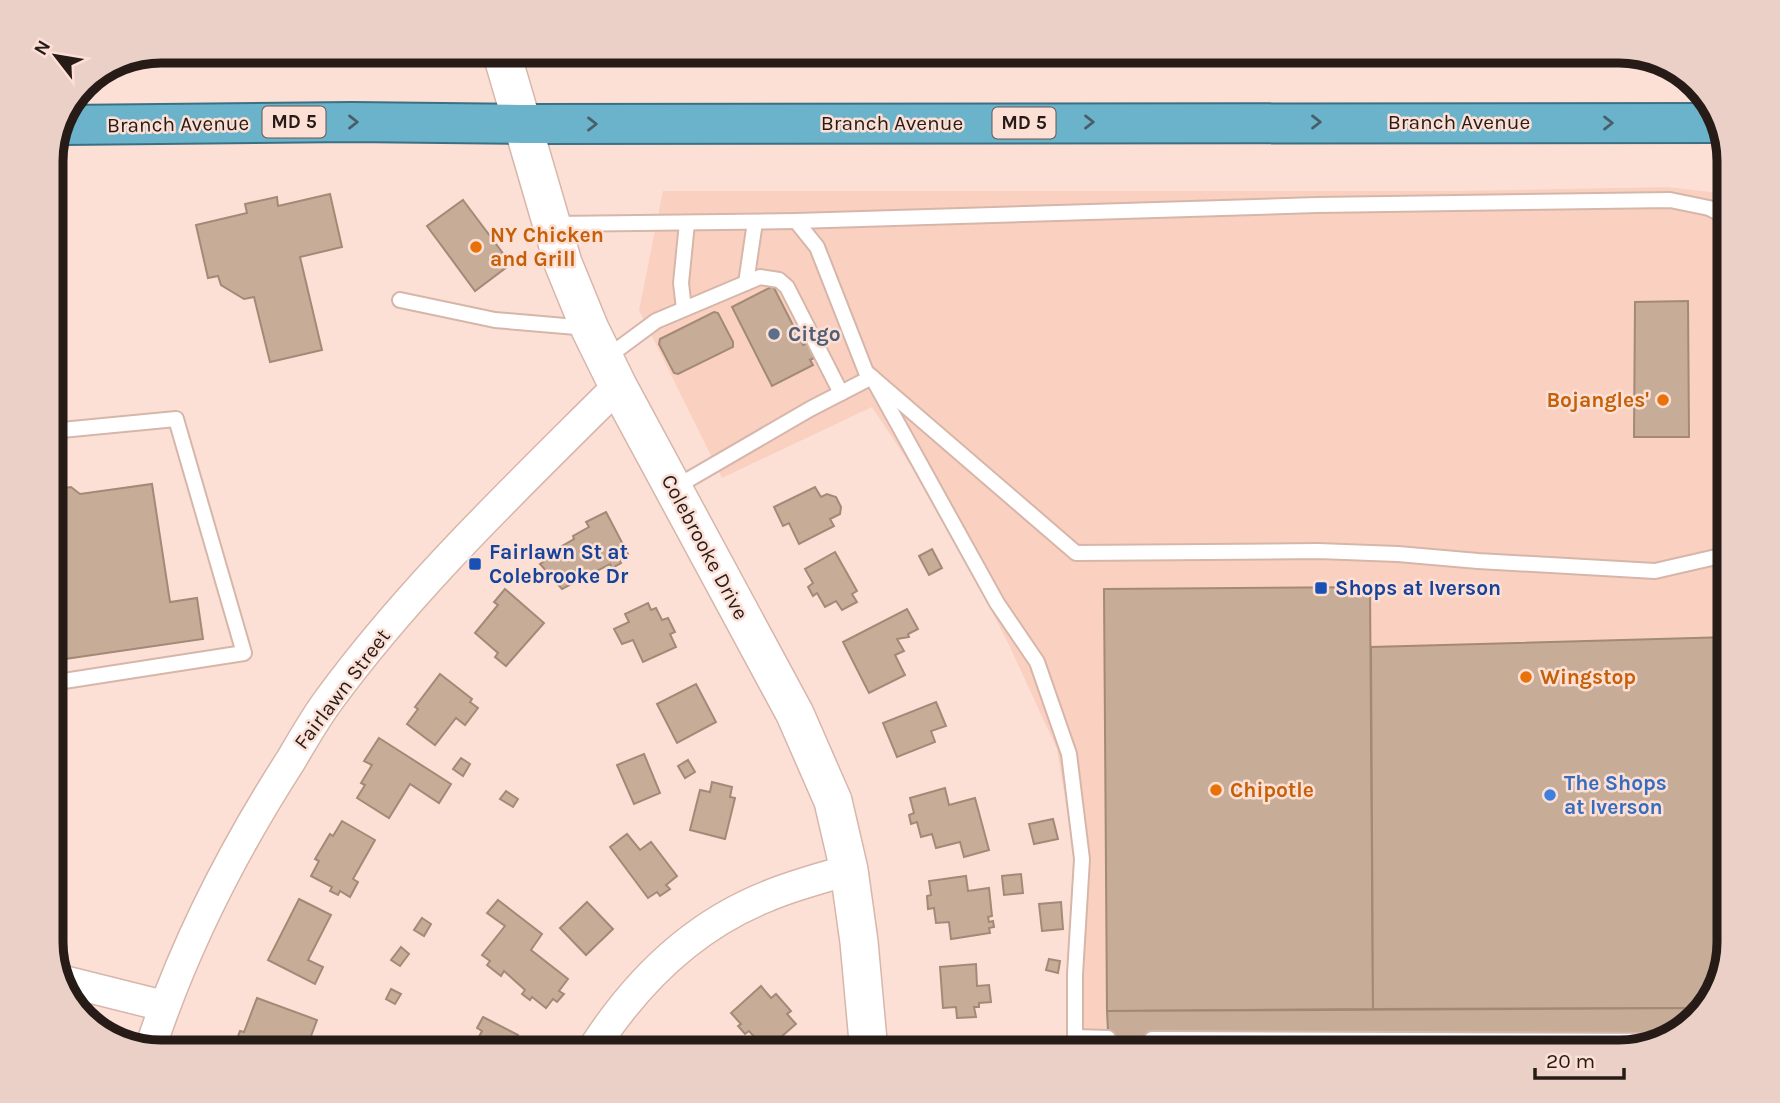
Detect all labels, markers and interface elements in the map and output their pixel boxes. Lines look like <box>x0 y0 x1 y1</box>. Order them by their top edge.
north arrow <box>21 21 91 91</box>
text: N <box>29 36 55 59</box>
road number: MD 5 <box>262 106 326 138</box>
road number: MD 5 <box>992 108 1056 139</box>
street label: Branch Avenue <box>1388 110 1530 134</box>
street label: Branch Avenue <box>107 111 249 137</box>
street label: Branch Avenue <box>821 111 963 135</box>
one-way arrow <box>348 114 358 130</box>
one-way arrow <box>1311 114 1322 130</box>
one-way arrow <box>1083 115 1094 130</box>
one-way arrow <box>1602 115 1613 130</box>
one-way arrow <box>587 116 597 132</box>
place label: NY Chicken and Grill <box>490 223 604 271</box>
marker: NY Chicken and Grill <box>468 239 484 255</box>
place label: Citgo <box>788 322 841 346</box>
marker: Citgo <box>766 326 782 342</box>
place label: Bojangles' <box>1547 388 1649 412</box>
marker: Bojangles' <box>1655 392 1671 408</box>
street label: Colebrooke Drive <box>657 470 753 624</box>
place label: Fairlawn St at Colebrooke Dr <box>489 540 629 588</box>
marker: Fairlawn St at Colebrooke Dr <box>467 556 483 572</box>
place label: Shops at Iverson <box>1335 576 1501 600</box>
marker: Shops at Iverson <box>1313 580 1329 596</box>
street label: Fairlawn Street <box>289 624 395 754</box>
place label: Wingstop <box>1540 665 1636 689</box>
marker: Wingstop <box>1518 669 1534 685</box>
place label: The Shops at Iverson <box>1564 771 1667 819</box>
place label: Chipotle <box>1230 778 1314 802</box>
marker: Chipotle <box>1208 782 1224 798</box>
marker: The Shops at Iverson <box>1542 787 1558 803</box>
scale bar <box>1535 1036 1624 1080</box>
text: 20 m <box>1546 1049 1595 1073</box>

